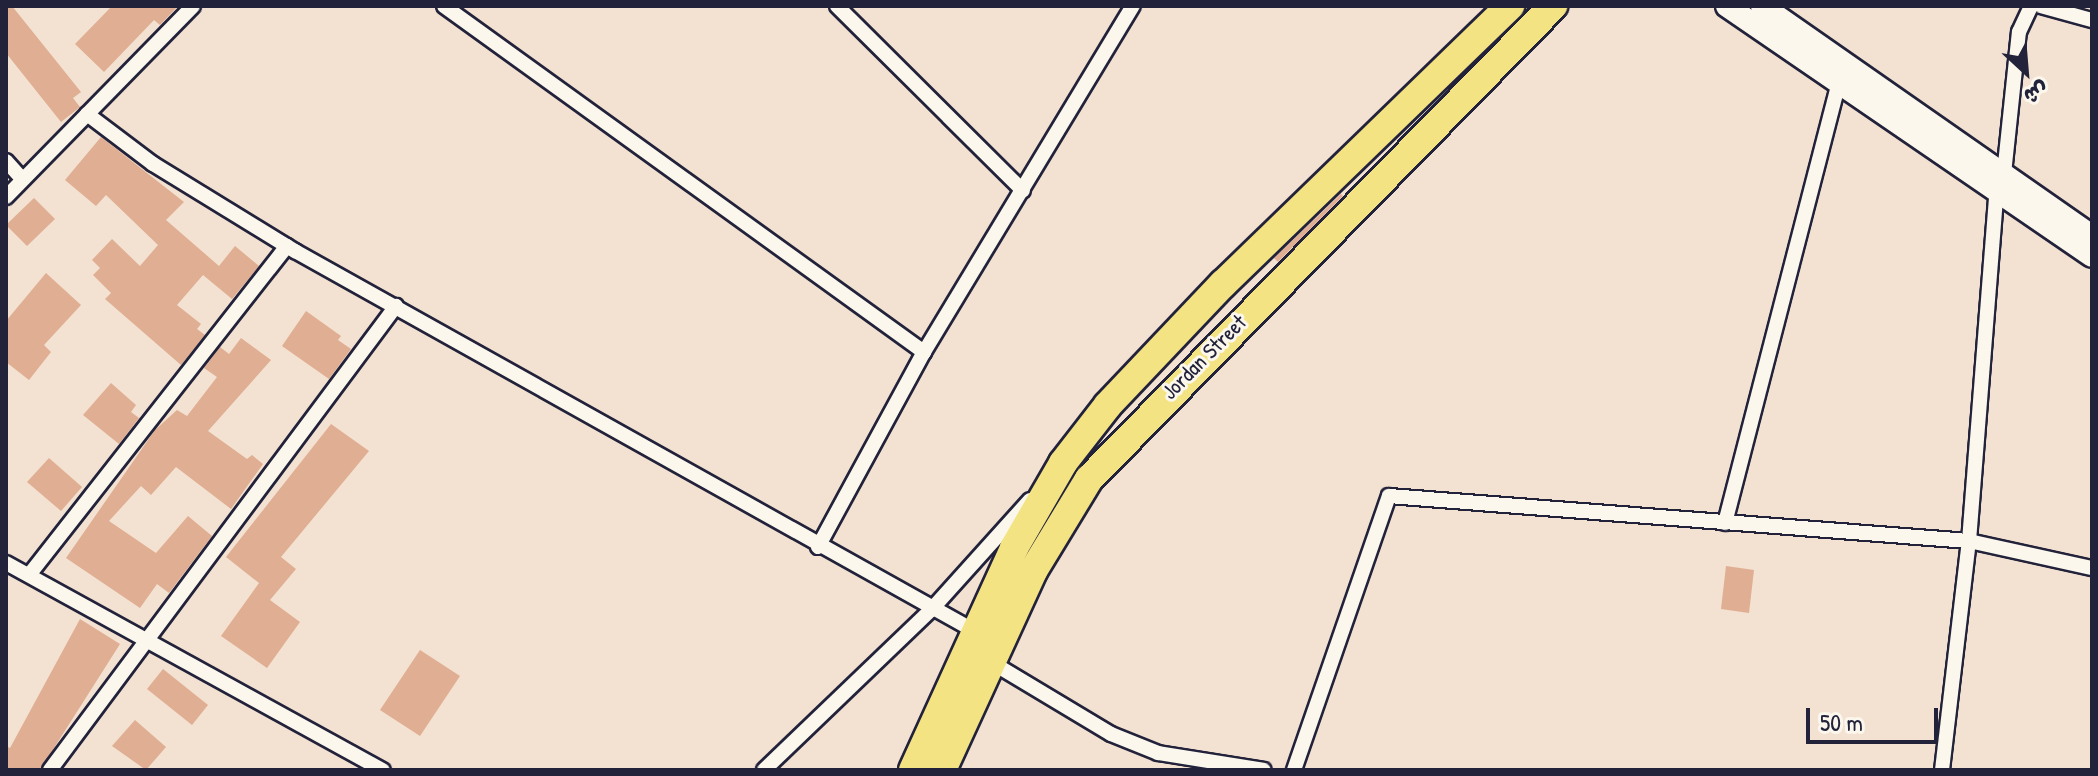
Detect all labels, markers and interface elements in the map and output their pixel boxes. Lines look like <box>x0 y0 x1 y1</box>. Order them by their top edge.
north arrow <box>1986 32 2066 112</box>
text: ش <box>2019 75 2054 112</box>
street label: Jordan Street <box>1156 309 1252 405</box>
scale bar <box>1810 692 1942 742</box>
text: 50 m <box>1820 706 1863 738</box>

